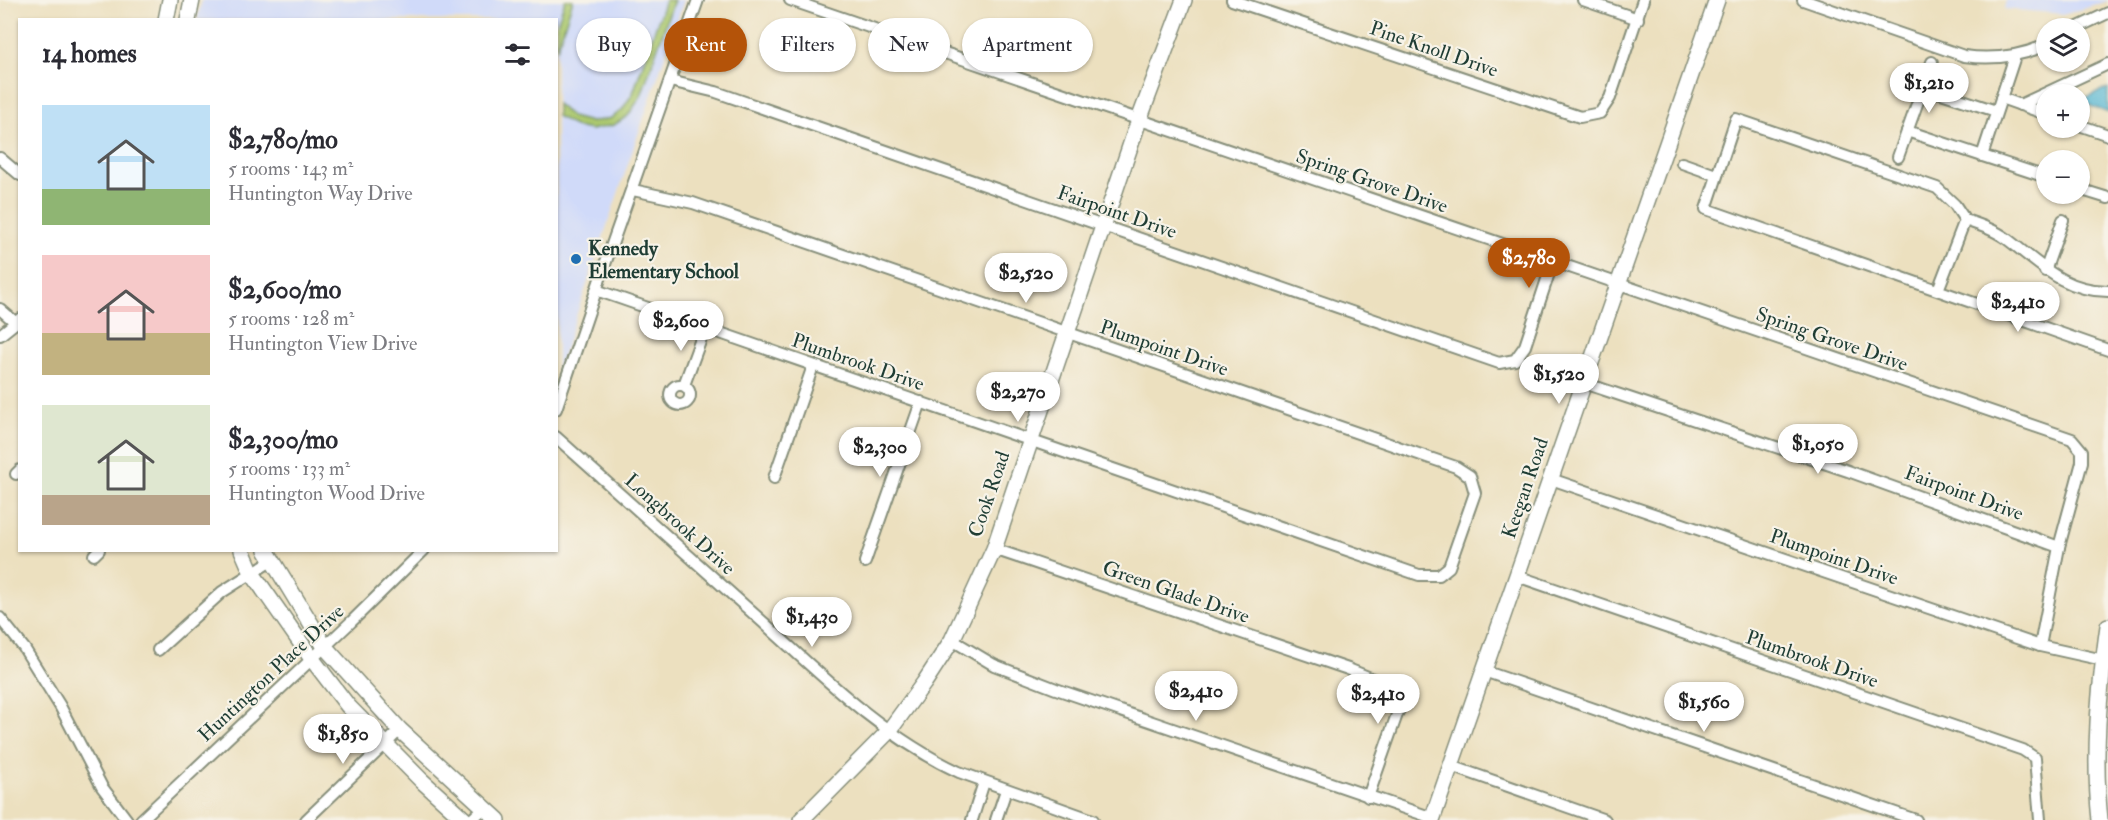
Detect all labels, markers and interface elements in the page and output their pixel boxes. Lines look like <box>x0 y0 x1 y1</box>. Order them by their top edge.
street label: Pine Knoll Drive <box>1367 15 1501 83</box>
chip: Buy <box>576 18 652 72</box>
chip: Rent <box>664 18 747 72</box>
chip: Filters <box>759 18 856 72</box>
chip: New <box>868 18 950 72</box>
chip: Apartment <box>962 18 1093 72</box>
map controls <box>2036 18 2090 204</box>
button: layers <box>2036 18 2090 72</box>
text: 14 homes <box>42 38 137 70</box>
icon: filters <box>501 38 534 71</box>
pin: $1,210 <box>1880 63 1978 114</box>
text: $1,210 <box>1904 70 1954 95</box>
button: + <box>2036 84 2090 138</box>
text: $2,780/mo <box>228 124 338 156</box>
icon: home <box>90 129 162 201</box>
street label: Spring Grove Drive <box>1293 143 1451 220</box>
button: − <box>2036 150 2090 204</box>
text: 5 rooms · 143 m² <box>228 156 353 181</box>
street label: Fairpoint Drive <box>1054 180 1180 245</box>
text: Huntington Way Drive <box>228 181 413 206</box>
place label: Kennedy Elementary School <box>588 236 740 285</box>
pin: $2,780 <box>1480 238 1578 289</box>
text: $2,780 <box>1502 245 1556 270</box>
marker: Kennedy Elementary School <box>569 252 583 266</box>
pin: $2,520 <box>977 253 1075 304</box>
text: $2,520 <box>999 260 1054 285</box>
text: $2,600/mo <box>228 274 341 306</box>
icon: home <box>90 279 162 351</box>
pin: $2,410 <box>1969 282 2067 333</box>
text: $2,410 <box>1991 289 2045 314</box>
pin: $2,600 <box>632 301 730 352</box>
street label: Spring Grove Drive <box>1753 301 1911 378</box>
text: 5 rooms · 128 m² <box>228 306 354 331</box>
text: $2,600 <box>653 308 709 333</box>
street label: Plumpoint Drive <box>1096 314 1232 383</box>
street label: Plumbrook Drive <box>788 328 928 396</box>
text: Huntington View Drive <box>228 331 417 356</box>
pin: $1,520 <box>1510 354 1608 405</box>
text: $1,520 <box>1533 361 1585 386</box>
pin: $2,270 <box>969 372 1067 423</box>
text: $2,270 <box>990 379 1046 404</box>
text: $2,300/mo <box>228 424 338 456</box>
pin: $1,050 <box>1769 424 1867 475</box>
pin: $2,300 <box>831 427 929 478</box>
icon: home <box>90 429 162 501</box>
text: $1,050 <box>1792 431 1844 456</box>
text: $2,300 <box>853 434 907 459</box>
street label: Keegan Road <box>1496 434 1554 542</box>
street label: Cook Road <box>963 448 1015 540</box>
text: 5 rooms · 133 m² <box>228 456 350 481</box>
street label: Fairpoint Drive <box>1901 460 2027 527</box>
street label: Longbrook Drive <box>620 468 740 580</box>
text: Huntington Wood Drive <box>228 481 425 506</box>
street label: Plumpoint Drive <box>1766 523 1902 592</box>
street label: Green Glade Drive <box>1099 555 1253 629</box>
pin: $1,430 <box>763 597 861 648</box>
street label: Huntington Place Drive <box>193 599 349 747</box>
text: $1,430 <box>786 604 838 629</box>
street label: Plumbrook Drive <box>1742 625 1882 693</box>
pin: $2,410 <box>1147 671 1245 722</box>
pin: $2,410 <box>1329 674 1427 725</box>
text: $2,410 <box>1169 678 1223 703</box>
text: $2,410 <box>1351 681 1405 706</box>
pin: $1,560 <box>1655 682 1753 733</box>
text: $1,560 <box>1678 689 1730 714</box>
pin: $1,850 <box>294 714 392 765</box>
text: $1,850 <box>317 721 369 746</box>

